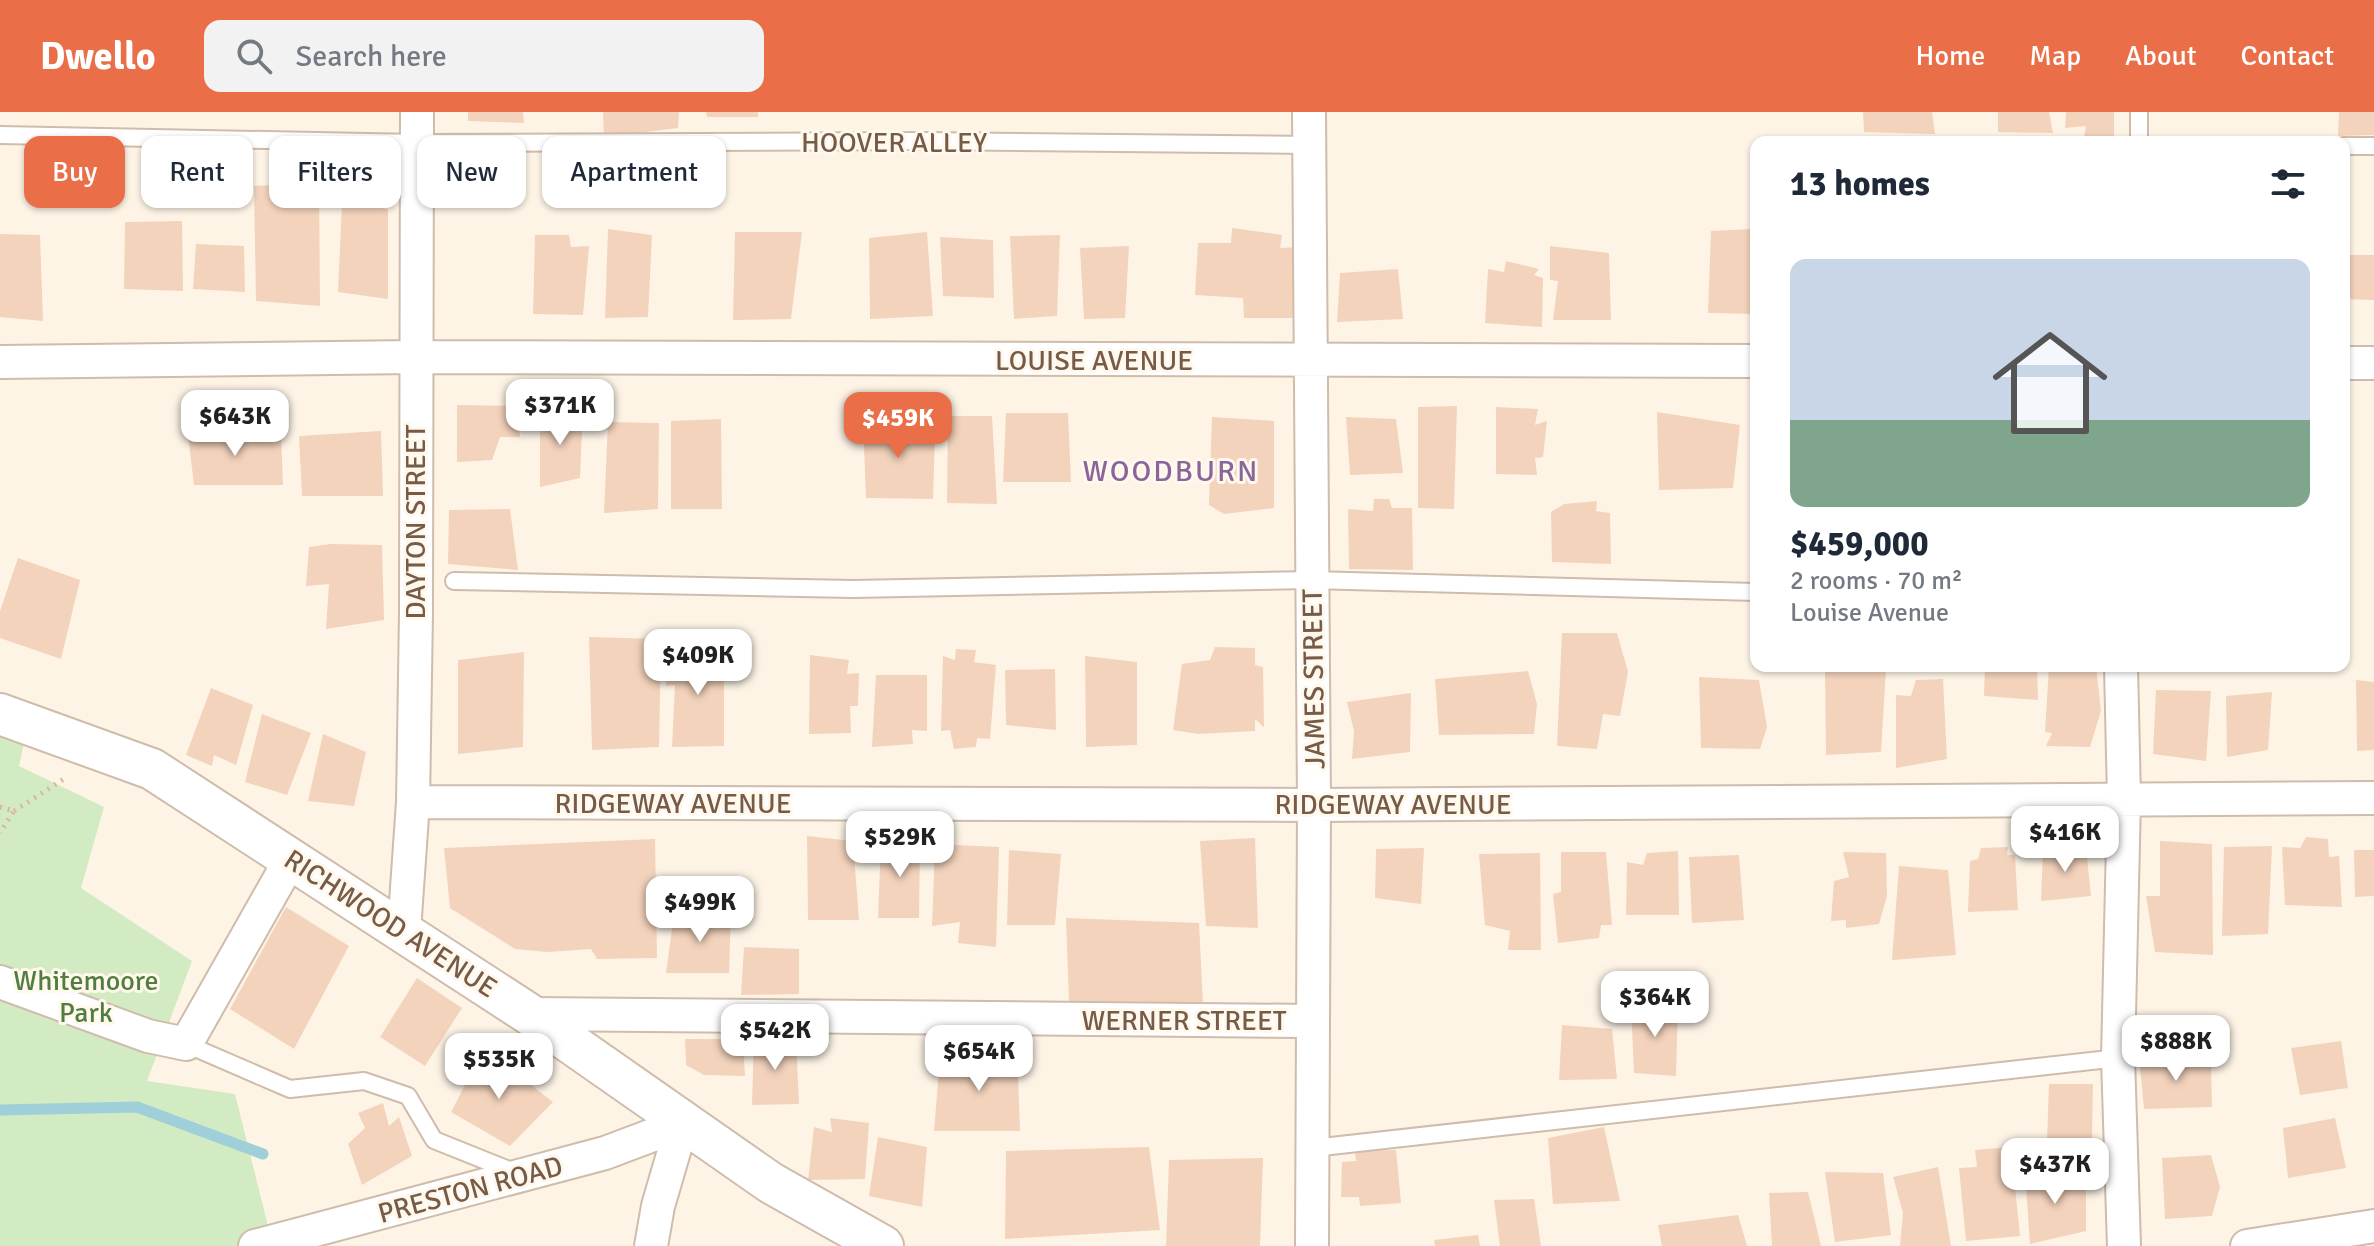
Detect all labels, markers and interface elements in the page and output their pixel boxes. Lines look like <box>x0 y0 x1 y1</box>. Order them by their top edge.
search box <box>204 20 764 92</box>
text: Dwello <box>40 33 156 80</box>
icon: search <box>232 34 276 78</box>
text: Search here <box>296 38 447 75</box>
text: Home <box>1916 39 1985 73</box>
text: Map <box>2029 39 2081 73</box>
text: About <box>2125 39 2197 73</box>
text: Contact <box>2241 39 2334 73</box>
street label: HOOVER ALLEY <box>801 126 987 160</box>
chip: Buy <box>24 136 125 208</box>
chip: Rent <box>141 136 253 208</box>
chip: Filters <box>269 136 401 208</box>
chip: New <box>417 136 526 208</box>
chip: Apartment <box>542 136 726 208</box>
icon: filters <box>2266 162 2310 206</box>
text: 13 homes <box>1790 163 1930 205</box>
icon: home <box>1978 311 2122 455</box>
street label: LOUISE AVENUE <box>995 344 1193 378</box>
pin: $371K <box>504 379 616 447</box>
text: $371K <box>524 389 596 421</box>
pin: $643K <box>179 390 291 458</box>
pin: $459K <box>842 392 954 460</box>
text: $643K <box>199 400 271 432</box>
text: $459K <box>862 402 934 434</box>
street label: DAYTON STREET <box>399 424 433 620</box>
district label: WOODBURN <box>1083 453 1259 490</box>
text: $459,000 <box>1790 523 1929 565</box>
text: 2 rooms · 70 m² <box>1790 565 1963 597</box>
street label: JAMES STREET <box>1295 588 1333 769</box>
text: Louise Avenue <box>1790 597 1949 629</box>
pin: $409K <box>642 629 754 697</box>
text: $409K <box>662 639 734 671</box>
street label: RIDGEWAY AVENUE <box>554 787 792 821</box>
street label: RIDGEWAY AVENUE <box>1274 788 1512 822</box>
pin: $416K <box>2009 806 2121 874</box>
pin: $529K <box>844 811 956 879</box>
text: $416K <box>2029 816 2101 848</box>
text: $529K <box>864 821 936 853</box>
street label: RICHWOOD AVENUE <box>278 842 503 1005</box>
pin: $499K <box>644 876 756 944</box>
text: $499K <box>664 886 736 918</box>
park label: Whitemoore Park <box>13 964 159 1030</box>
pin: $364K <box>1599 971 1711 1039</box>
text: $364K <box>1619 981 1691 1013</box>
pin: $542K <box>719 1004 831 1072</box>
street label: WERNER STREET <box>1081 1004 1287 1038</box>
text: $542K <box>739 1014 811 1046</box>
pin: $888K <box>2120 1015 2232 1083</box>
pin: $654K <box>923 1025 1035 1093</box>
text: $888K <box>2140 1025 2212 1057</box>
pin: $535K <box>443 1033 555 1101</box>
text: $654K <box>943 1035 1015 1067</box>
text: $535K <box>463 1043 535 1075</box>
pin: $437K <box>1999 1138 2111 1206</box>
text: $437K <box>2019 1148 2091 1180</box>
street label: PRESTON ROAD <box>374 1149 566 1231</box>

